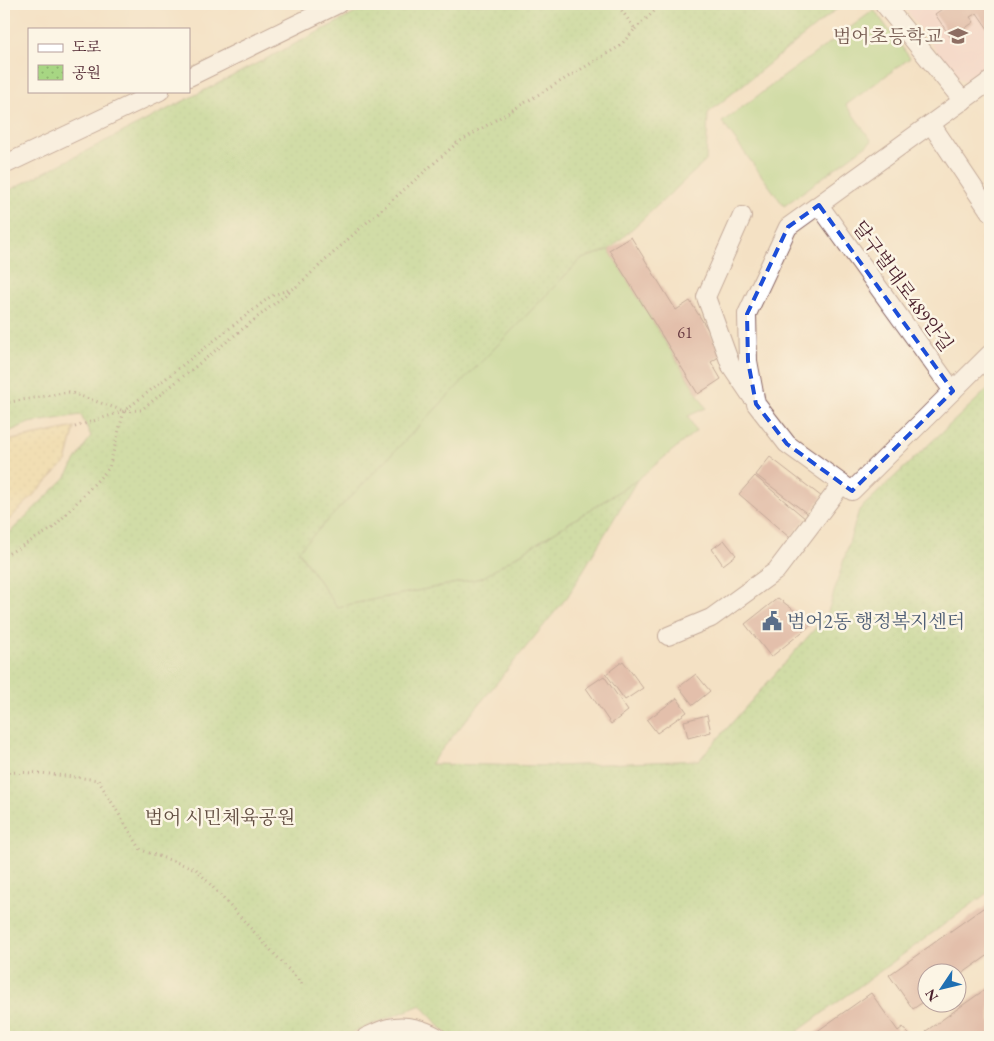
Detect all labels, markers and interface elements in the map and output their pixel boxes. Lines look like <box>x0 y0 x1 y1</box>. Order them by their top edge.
place label: 범어초등학교 <box>833 24 943 49</box>
school or university icon: 범어초등학교 <box>947 25 969 47</box>
legend <box>28 28 190 92</box>
text: 도로 <box>72 37 101 56</box>
text: 공원 <box>72 63 101 82</box>
street label: 달구벌대로489안길 <box>847 216 959 356</box>
house number: 61 <box>677 322 693 343</box>
place label: 범어2동 행정복지센터 <box>787 609 965 634</box>
public building icon: 범어2동 행정복지센터 <box>761 610 783 632</box>
park label: 범어 시민체육공원 <box>145 805 295 830</box>
north arrow <box>916 964 966 1014</box>
text: N <box>920 985 942 1005</box>

